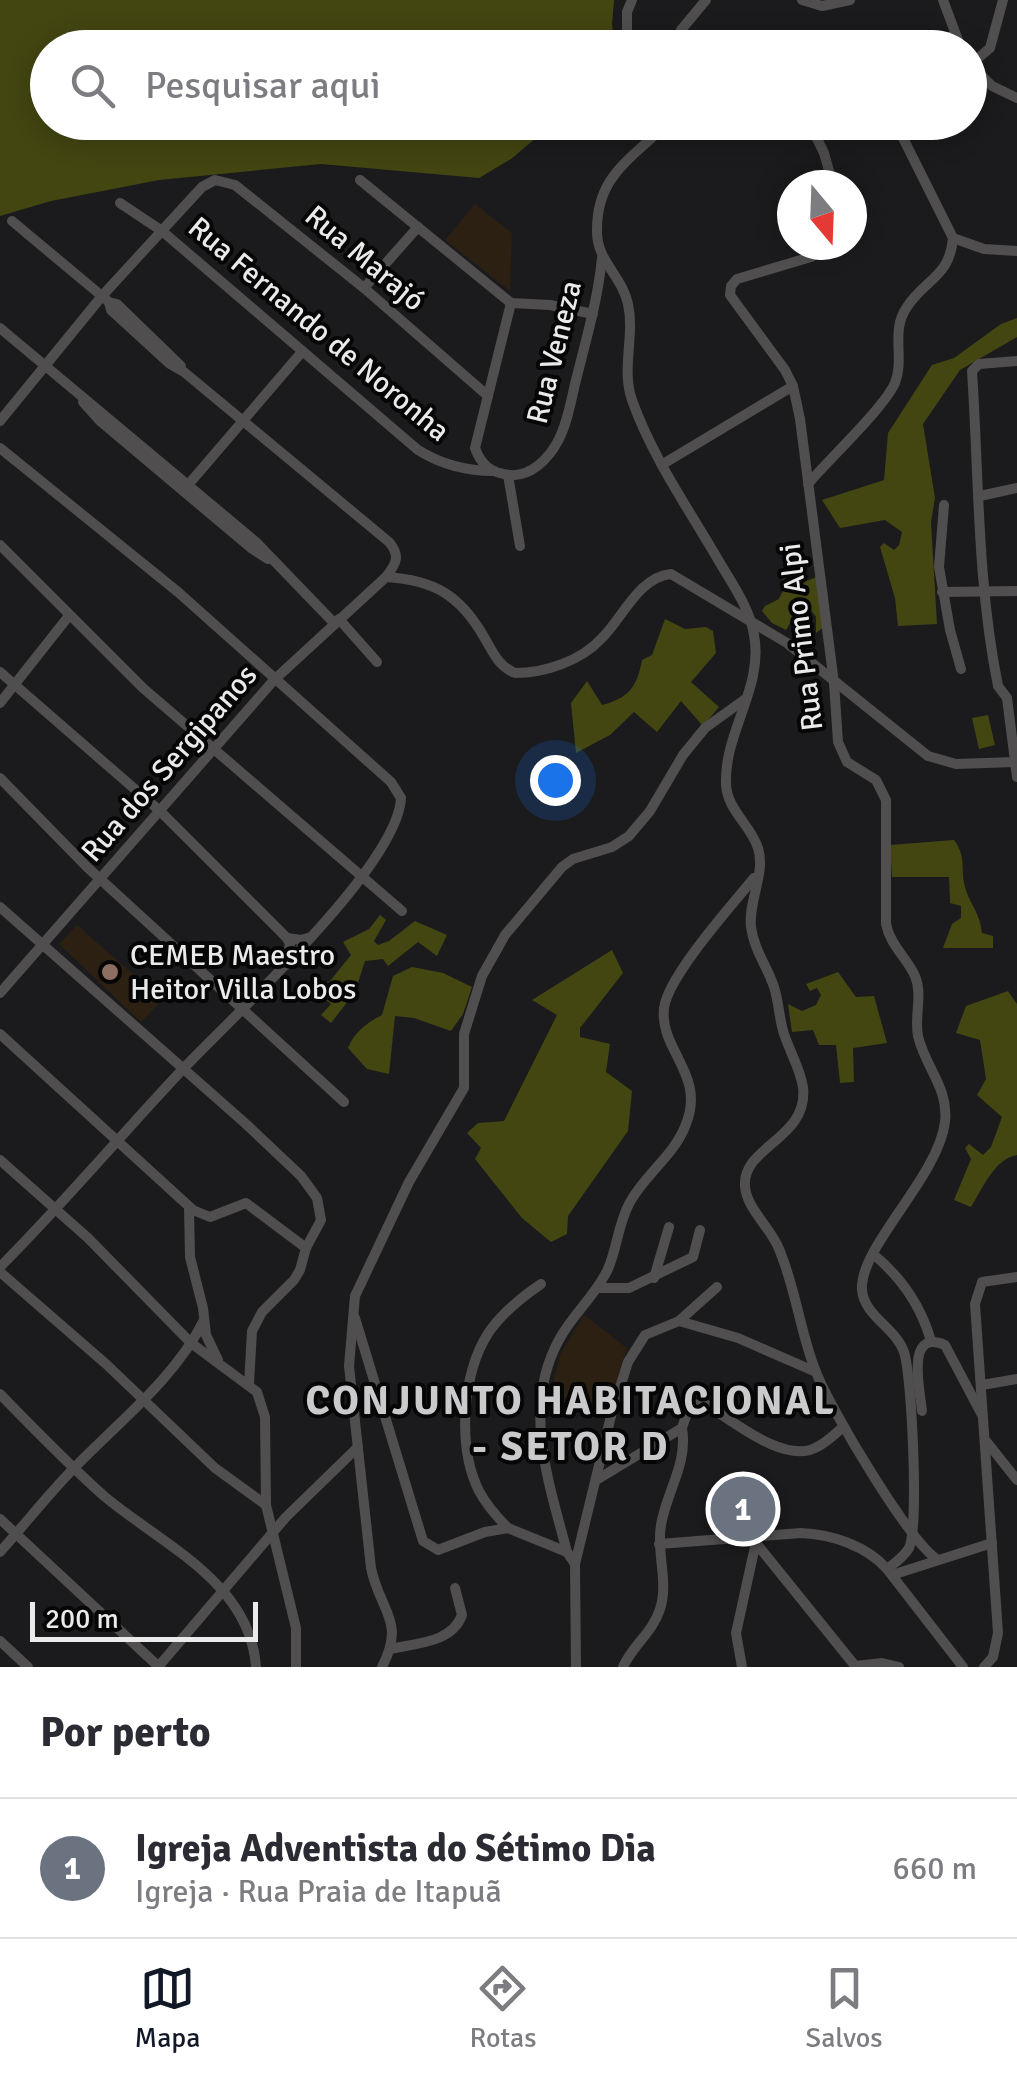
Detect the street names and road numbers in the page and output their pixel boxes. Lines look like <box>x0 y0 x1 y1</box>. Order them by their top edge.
street label: Rua Marajó <box>297 198 432 319</box>
street label: Rua Fernando de Noronha <box>180 209 457 450</box>
street label: Rua Veneza <box>519 277 590 428</box>
street label: Rua Primo Alpi <box>772 541 831 733</box>
street label: Rua dos Sergipanos <box>74 657 265 870</box>

